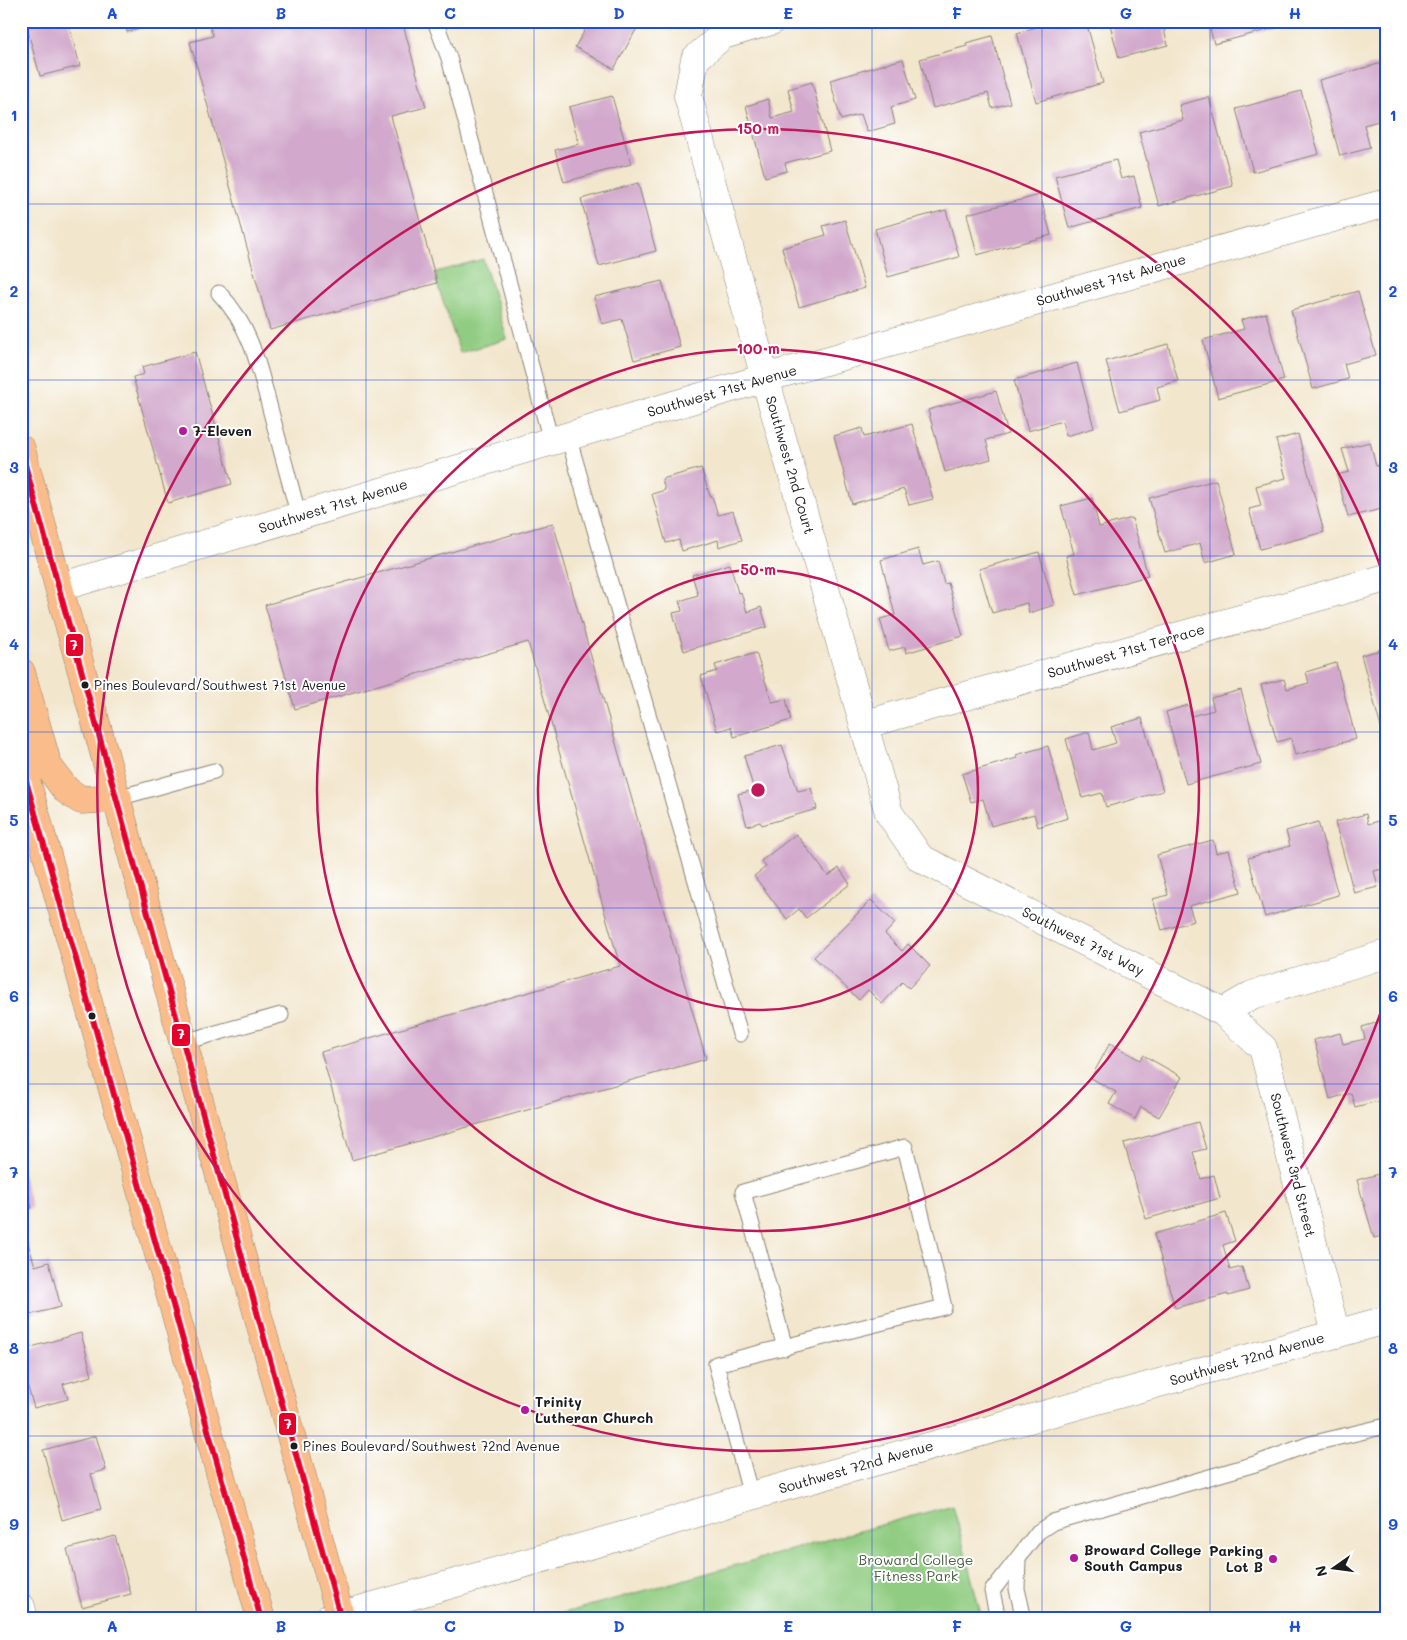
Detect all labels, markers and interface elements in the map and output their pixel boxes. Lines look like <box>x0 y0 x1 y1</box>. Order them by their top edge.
text: A <box>106 2 118 23</box>
text: B <box>276 2 286 23</box>
text: C <box>444 2 456 23</box>
text: D <box>613 2 625 23</box>
text: E <box>783 2 793 23</box>
text: F <box>952 2 962 23</box>
text: G <box>1120 2 1132 23</box>
text: H <box>1289 2 1301 23</box>
text: 1 <box>10 104 18 125</box>
text: 1 <box>1389 104 1397 125</box>
text: 150 m <box>737 118 779 138</box>
street label: Southwest 71st Avenue <box>1034 249 1188 310</box>
text: 2 <box>10 280 19 301</box>
text: 2 <box>1389 280 1398 301</box>
text: 100 m <box>736 338 780 358</box>
street label: Southwest 71st Avenue <box>645 360 799 421</box>
street label: Southwest 2nd Court <box>762 394 819 536</box>
place label: 7-Eleven <box>193 421 252 440</box>
marker: 7-Eleven <box>177 425 189 437</box>
text: 3 <box>9 456 19 477</box>
text: 3 <box>1388 456 1398 477</box>
street label: Southwest 71st Avenue <box>256 474 410 537</box>
text: 50 m <box>740 559 776 579</box>
street label: Southwest 71st Terrace <box>1045 619 1207 682</box>
text: 4 <box>9 633 19 654</box>
line badge: 7 <box>65 633 84 657</box>
text: 4 <box>1388 633 1398 654</box>
text: 7 <box>70 635 78 654</box>
place label: Pines Boulevard/Southwest 71st Avenue <box>94 676 346 693</box>
marker: Pines Boulevard/Southwest 71st Avenue <box>80 680 90 690</box>
centre of rings <box>749 781 767 799</box>
text: 5 <box>9 809 19 830</box>
text: 5 <box>1388 809 1398 830</box>
street label: Southwest 71st Way <box>1019 902 1148 980</box>
text: 6 <box>9 985 19 1006</box>
text: 6 <box>1388 985 1398 1006</box>
unlabelled marker <box>87 1011 97 1021</box>
line badge: 7 <box>171 1023 191 1047</box>
text: 7 <box>177 1024 185 1043</box>
street label: Southwest 3rd Street <box>1266 1091 1321 1239</box>
text: 7 <box>10 1161 19 1182</box>
text: 7 <box>1389 1161 1398 1182</box>
street label: Southwest 72nd Avenue <box>1167 1327 1326 1390</box>
text: 8 <box>9 1337 19 1358</box>
text: 8 <box>1388 1337 1398 1358</box>
place label: Trinity Lutheran Church <box>535 1392 653 1427</box>
marker: Trinity Lutheran Church <box>519 1404 531 1416</box>
line badge: 7 <box>278 1412 297 1436</box>
text: 7 <box>284 1414 292 1433</box>
street label: Southwest 72nd Avenue <box>776 1435 935 1498</box>
place label: Pines Boulevard/Southwest 72nd Avenue <box>303 1437 560 1454</box>
marker: Pines Boulevard/Southwest 72nd Avenue <box>289 1441 299 1451</box>
text: 9 <box>9 1513 19 1534</box>
text: 9 <box>1388 1513 1398 1534</box>
place label: Broward College South Campus <box>1084 1540 1201 1575</box>
place label: Parking Lot B <box>1209 1541 1263 1576</box>
north arrow <box>1310 1542 1360 1592</box>
park label: Broward College Fitness Park <box>859 1550 973 1585</box>
marker: Broward College South Campus <box>1068 1552 1080 1564</box>
marker: Parking Lot B <box>1267 1553 1279 1565</box>
text: N <box>1310 1564 1331 1579</box>
text: A <box>106 1615 118 1636</box>
text: B <box>276 1615 286 1636</box>
text: C <box>444 1615 456 1636</box>
text: D <box>613 1615 625 1636</box>
text: E <box>783 1615 793 1636</box>
text: F <box>952 1615 962 1636</box>
text: G <box>1120 1615 1132 1636</box>
text: H <box>1289 1615 1301 1636</box>

